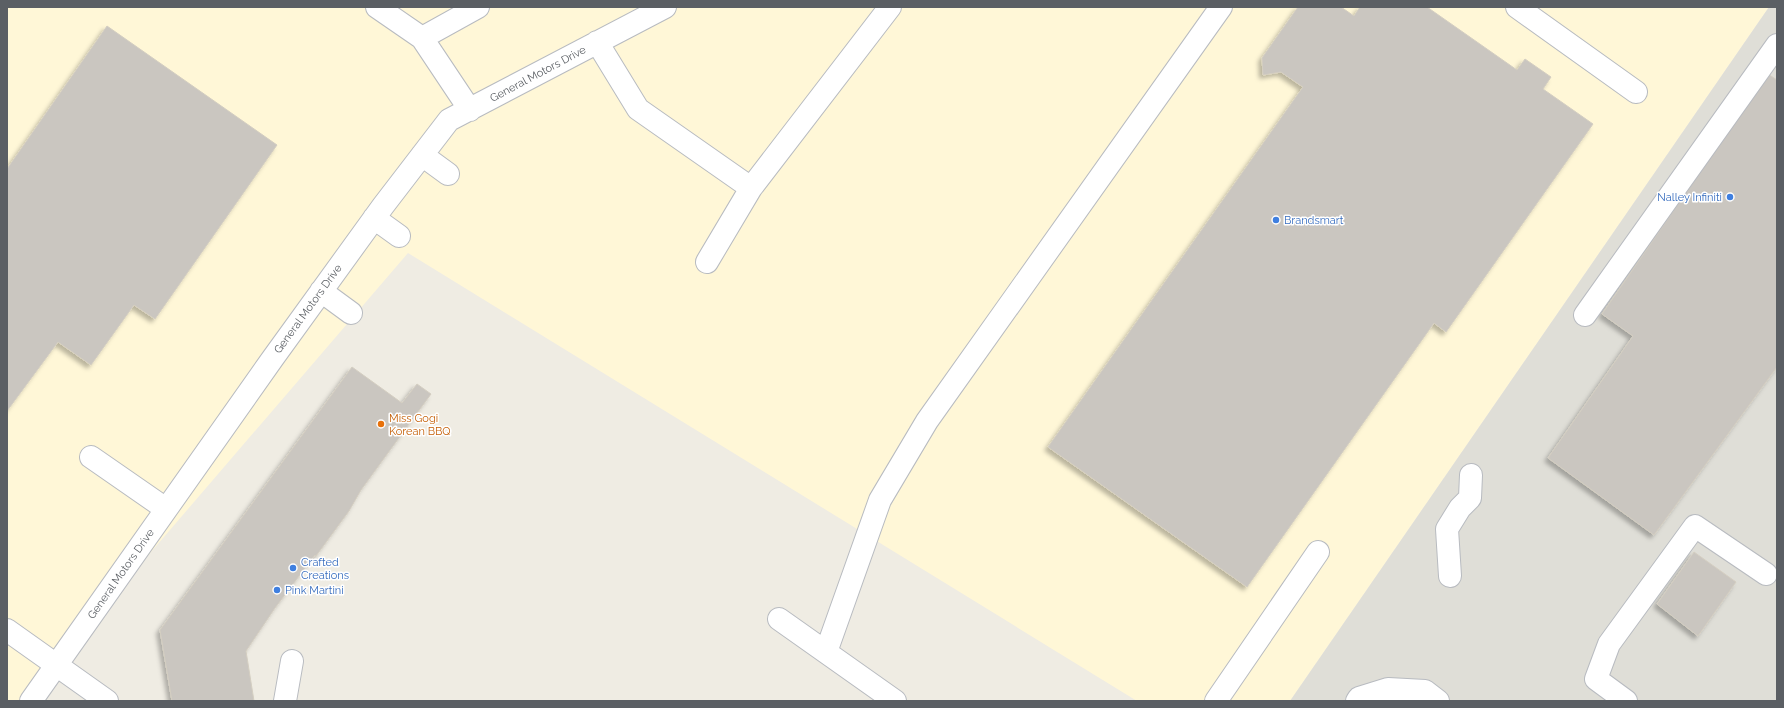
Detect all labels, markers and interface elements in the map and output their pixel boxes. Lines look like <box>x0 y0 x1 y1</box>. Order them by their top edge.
street label: General Motors Drive <box>488 43 589 105</box>
place label: Nalley Infiniti <box>1657 191 1722 204</box>
marker: Nalley Infiniti <box>1725 192 1735 202</box>
place label: Brandsmart <box>1284 214 1344 227</box>
marker: Brandsmart <box>1271 215 1281 225</box>
street label: General Motors Drive <box>271 262 345 356</box>
place label: Miss Gogi Korean BBQ <box>389 412 451 438</box>
marker: Miss Gogi Korean BBQ <box>376 419 386 429</box>
street label: General Motors Drive <box>85 526 157 622</box>
place label: Crafted Creations <box>301 556 349 582</box>
marker: Crafted Creations <box>288 563 298 573</box>
place label: Pink Martini <box>285 584 344 597</box>
marker: Pink Martini <box>272 585 282 595</box>

